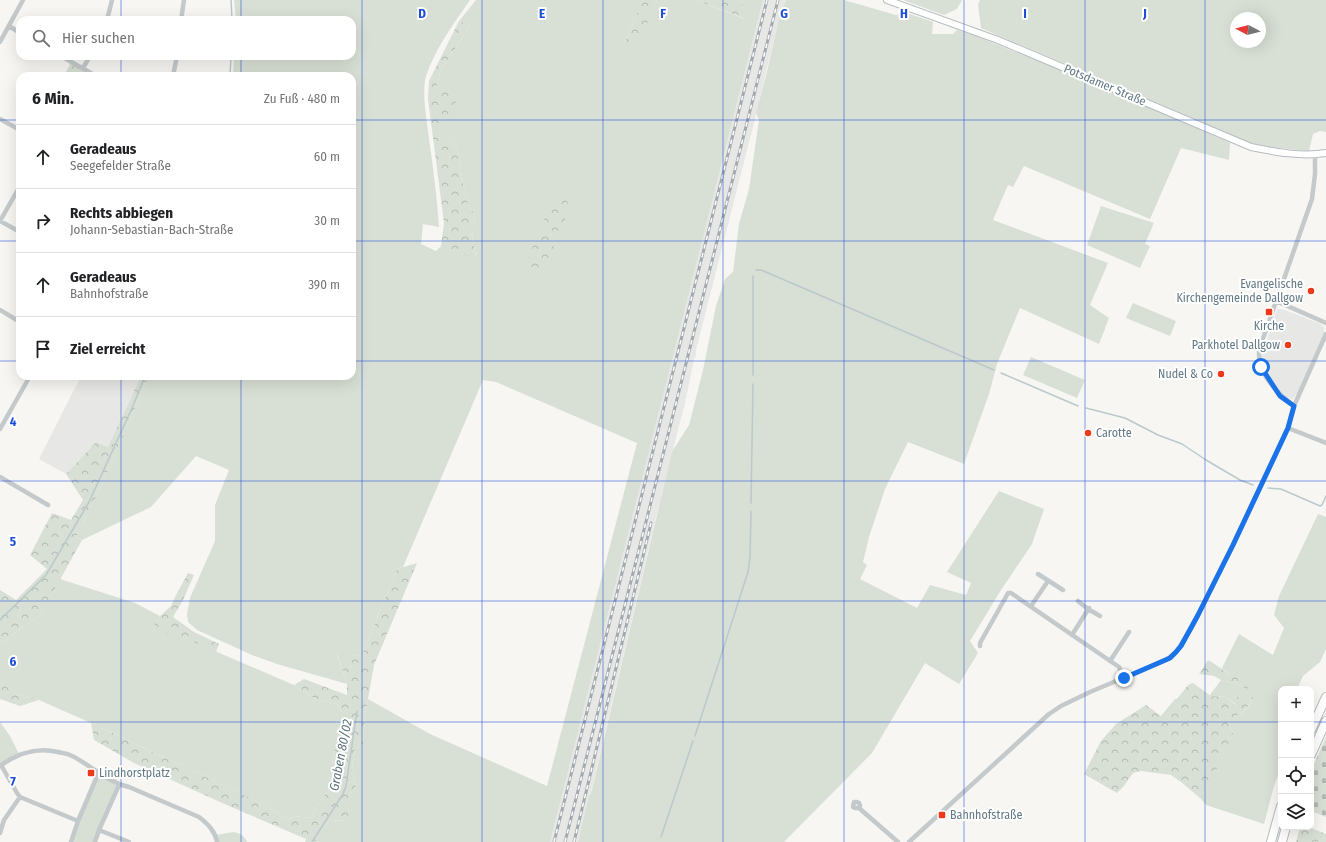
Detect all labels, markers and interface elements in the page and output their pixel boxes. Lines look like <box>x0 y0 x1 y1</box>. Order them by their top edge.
text: D <box>418 6 426 21</box>
text: E <box>539 6 545 21</box>
text: F <box>660 6 666 21</box>
text: G <box>780 6 788 21</box>
text: H <box>900 6 908 21</box>
text: I <box>1023 6 1027 21</box>
text: J <box>1142 6 1147 21</box>
north arrow <box>1230 12 1266 48</box>
search box <box>16 16 356 60</box>
icon: search <box>30 27 52 49</box>
text: Hier suchen <box>62 29 135 47</box>
street label: Potsdamer Straße <box>1062 61 1148 109</box>
text: 6 Min. <box>32 88 74 109</box>
text: Zu Fuß · 480 m <box>264 91 340 106</box>
text: Geradeaus <box>70 140 136 158</box>
icon: ahead <box>32 146 54 168</box>
text: 60 m <box>314 149 340 164</box>
text: Seegefelder Straße <box>70 158 171 173</box>
text: Rechts abbiegen <box>70 204 173 222</box>
icon: right <box>32 210 54 232</box>
text: 30 m <box>314 213 340 228</box>
text: Johann-Sebastian-Bach-Straße <box>70 222 233 237</box>
text: Geradeaus <box>70 268 136 286</box>
icon: ahead <box>32 274 54 296</box>
text: 390 m <box>308 277 340 292</box>
place label: Evangelische Kirchengemeinde Dallgow <box>1176 277 1303 305</box>
text: Bahnhofstraße <box>70 286 149 301</box>
marker: Evangelische Kirchengemeinde Dallgow <box>1306 286 1316 296</box>
marker: Kirche <box>1264 307 1274 317</box>
place label: Kirche <box>1254 319 1284 333</box>
icon: arrive <box>32 338 54 360</box>
place label: Parkhotel Dallgow <box>1192 338 1280 352</box>
text: Ziel erreicht <box>70 340 145 358</box>
marker: Parkhotel Dallgow <box>1283 340 1293 350</box>
route start <box>1252 358 1270 376</box>
place label: Nudel & Co <box>1158 367 1213 381</box>
marker: Nudel & Co <box>1216 369 1226 379</box>
text: 4 <box>10 414 17 429</box>
place label: Carotte <box>1096 426 1132 440</box>
marker: Carotte <box>1083 428 1093 438</box>
text: 5 <box>10 534 16 549</box>
text: 6 <box>10 654 17 669</box>
route end <box>1115 669 1133 687</box>
map controls <box>1278 686 1314 830</box>
button: + <box>1278 686 1314 722</box>
water label: Graben 80/02 <box>326 718 355 792</box>
button: − <box>1278 722 1314 758</box>
button: locate <box>1278 758 1314 794</box>
place label: Lindhorstplatz <box>99 766 170 780</box>
marker: Lindhorstplatz <box>86 768 96 778</box>
text: 7 <box>10 774 16 789</box>
button: layers <box>1278 794 1314 830</box>
place label: Bahnhofstraße <box>950 808 1023 822</box>
marker: Bahnhofstraße <box>937 810 947 820</box>

